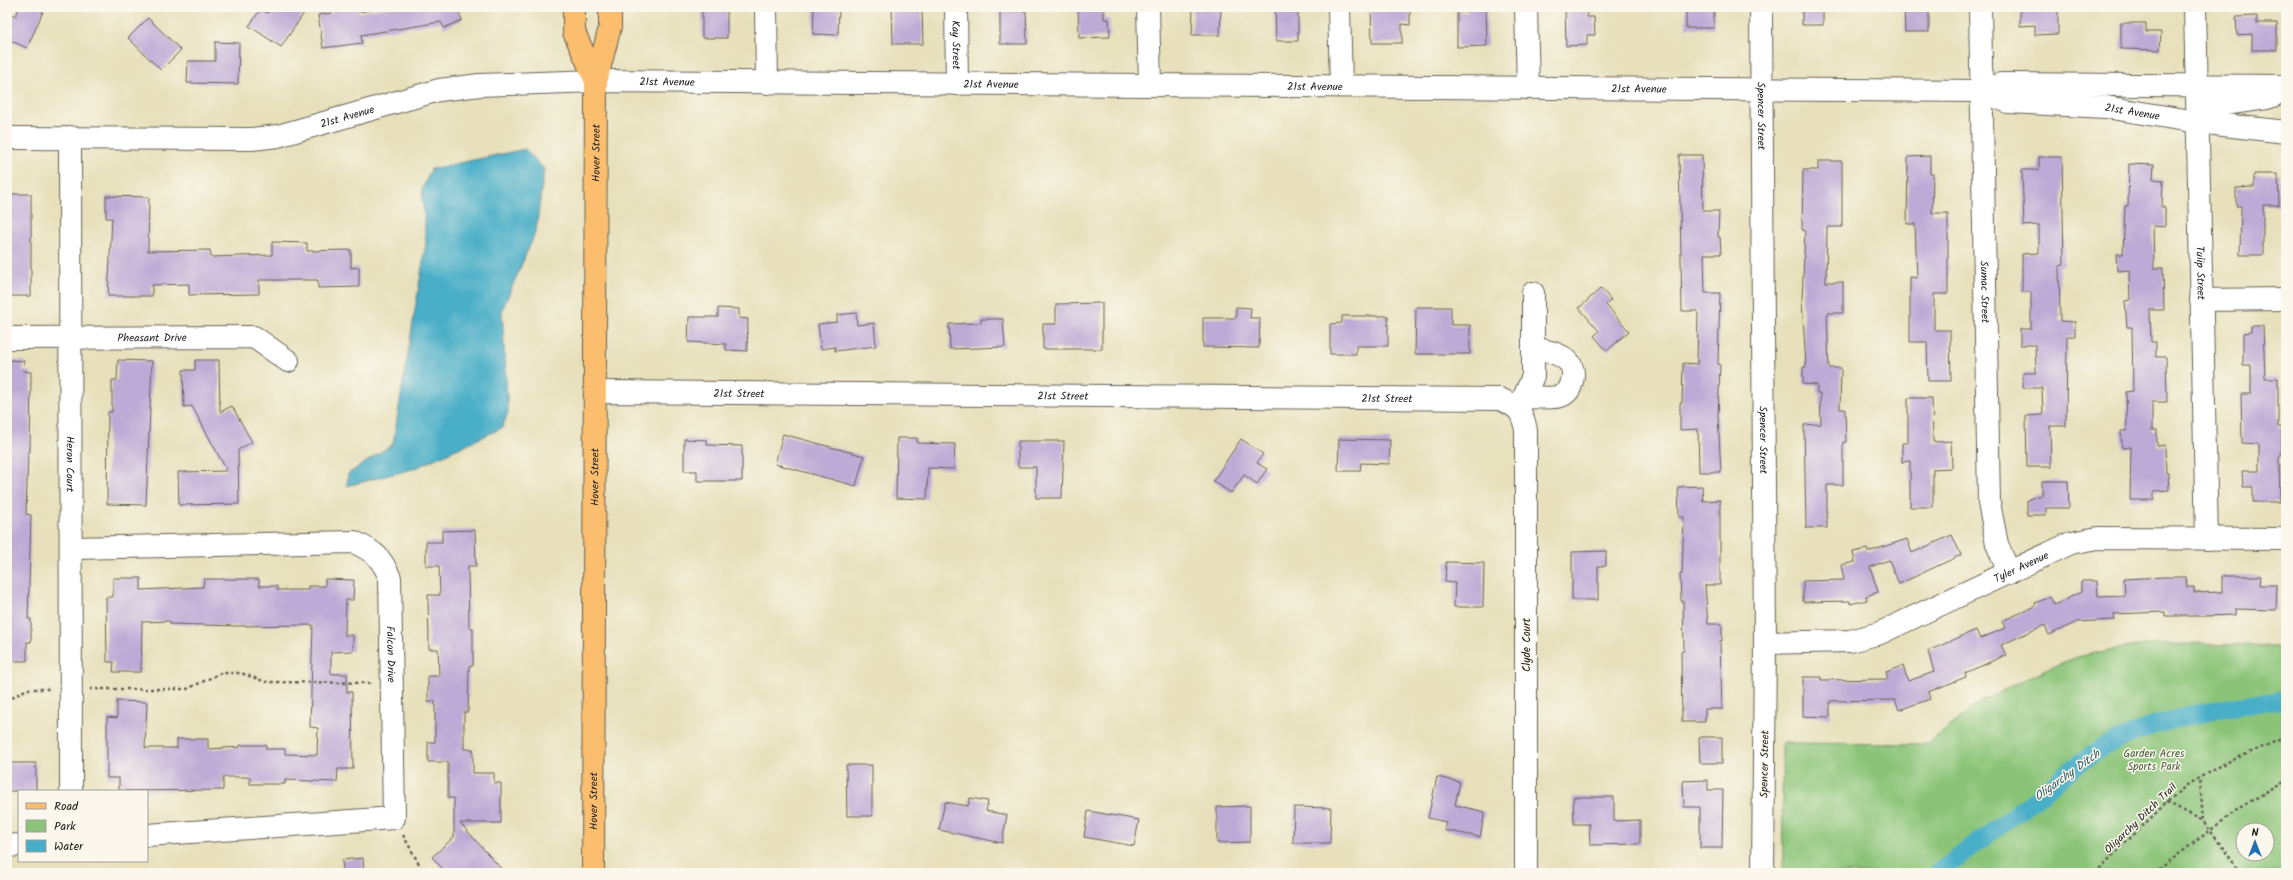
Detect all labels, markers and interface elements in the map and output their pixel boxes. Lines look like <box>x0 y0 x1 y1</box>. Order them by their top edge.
street label: Kay Street <box>946 20 965 70</box>
street label: 21st Avenue <box>639 73 695 92</box>
street label: 21st Avenue <box>963 76 1019 94</box>
street label: 21st Avenue <box>1287 78 1343 96</box>
street label: 21st Avenue <box>1611 80 1667 99</box>
street label: Spencer Street <box>1751 82 1770 151</box>
street label: 21st Avenue <box>2103 99 2161 126</box>
street label: 21st Avenue <box>318 101 377 134</box>
street label: Hover Street <box>588 123 606 182</box>
street label: Tulip Street <box>2190 246 2210 301</box>
street label: Sumac Street <box>1975 261 1994 324</box>
street label: Pheasant Drive <box>117 329 187 348</box>
street label: 21st Street <box>713 385 765 403</box>
street label: 21st Street <box>1037 387 1089 406</box>
street label: 21st Street <box>1361 390 1413 408</box>
street label: Spencer Street <box>1754 406 1772 475</box>
street label: Heron Court <box>60 436 79 493</box>
street label: Hover Street <box>586 447 605 506</box>
street label: Tyler Avenue <box>1991 547 2052 588</box>
street label: Clyde Court <box>1518 617 1536 672</box>
street label: Falcon Drive <box>381 626 400 683</box>
street label: Spencer Street <box>1755 729 1775 798</box>
water label: Oligarchy Ditch <box>2030 744 2106 806</box>
park label: Garden Acres Sports Park <box>2123 745 2185 776</box>
street label: Hover Street <box>585 771 603 830</box>
street label: Oligarchy Ditch Trail <box>2100 779 2182 858</box>
legend <box>18 790 148 862</box>
text: Road <box>54 797 79 816</box>
text: Park <box>54 817 76 836</box>
north arrow <box>2235 822 2275 862</box>
text: N <box>2252 824 2259 842</box>
text: Water <box>54 837 84 856</box>

